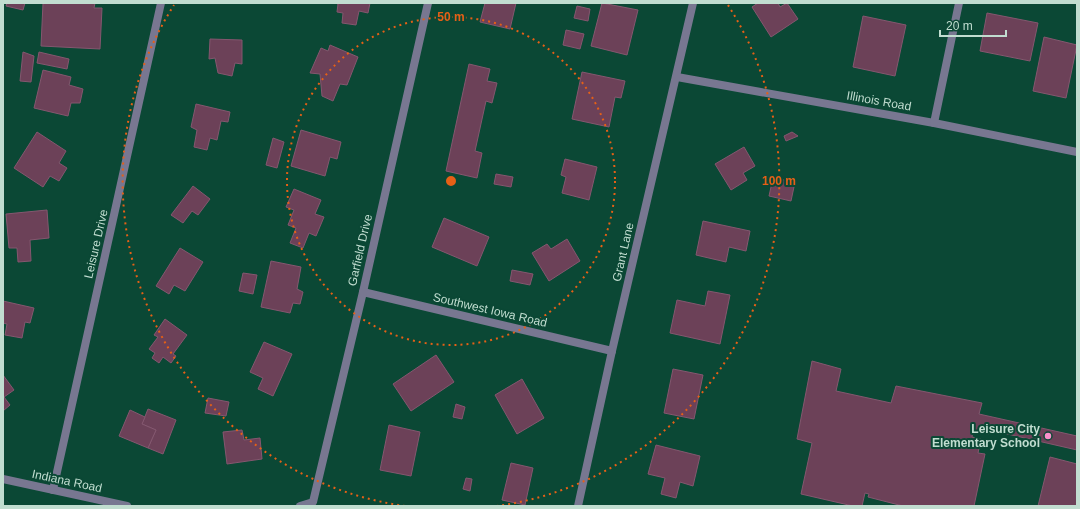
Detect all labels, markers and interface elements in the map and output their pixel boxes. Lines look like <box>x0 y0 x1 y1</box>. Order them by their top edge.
text: 50 m <box>437 10 465 24</box>
scale bar <box>940 12 1006 38</box>
text: 20 m <box>946 19 973 33</box>
street label: Illinois Road <box>846 88 912 114</box>
centre of rings <box>444 174 458 188</box>
text: 100 m <box>762 174 796 188</box>
street label: Leisure Drive <box>81 208 111 280</box>
street label: Garfield Drive <box>345 212 375 287</box>
street label: Grant Lane <box>609 221 637 283</box>
street label: Southwest Iowa Road <box>432 290 548 330</box>
place label: Leisure City Elementary School <box>932 422 1040 450</box>
marker: Leisure City Elementary School <box>1043 431 1053 441</box>
street label: Indiana Road <box>31 467 103 495</box>

